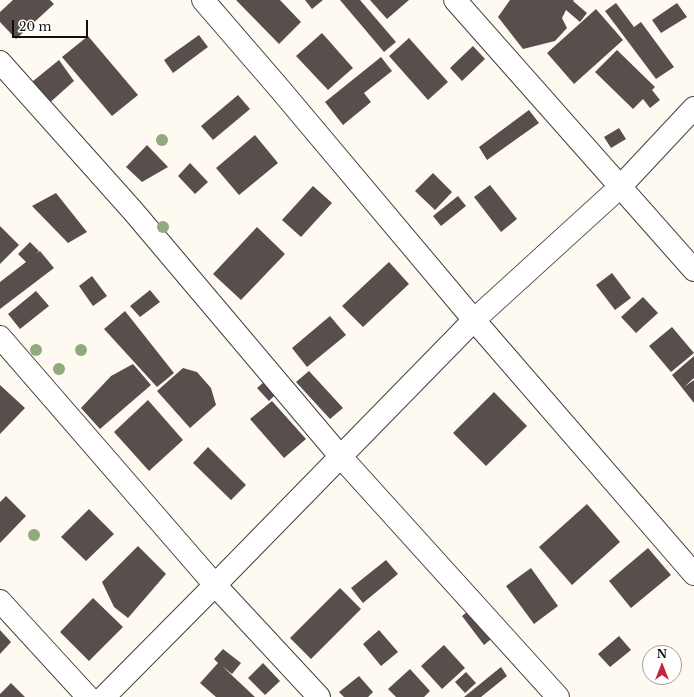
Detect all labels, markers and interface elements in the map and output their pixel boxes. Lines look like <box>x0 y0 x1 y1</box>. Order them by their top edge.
scale bar <box>14 12 90 38</box>
text: 20 m <box>19 19 51 34</box>
north arrow <box>642 645 682 685</box>
text: N <box>657 647 667 661</box>

